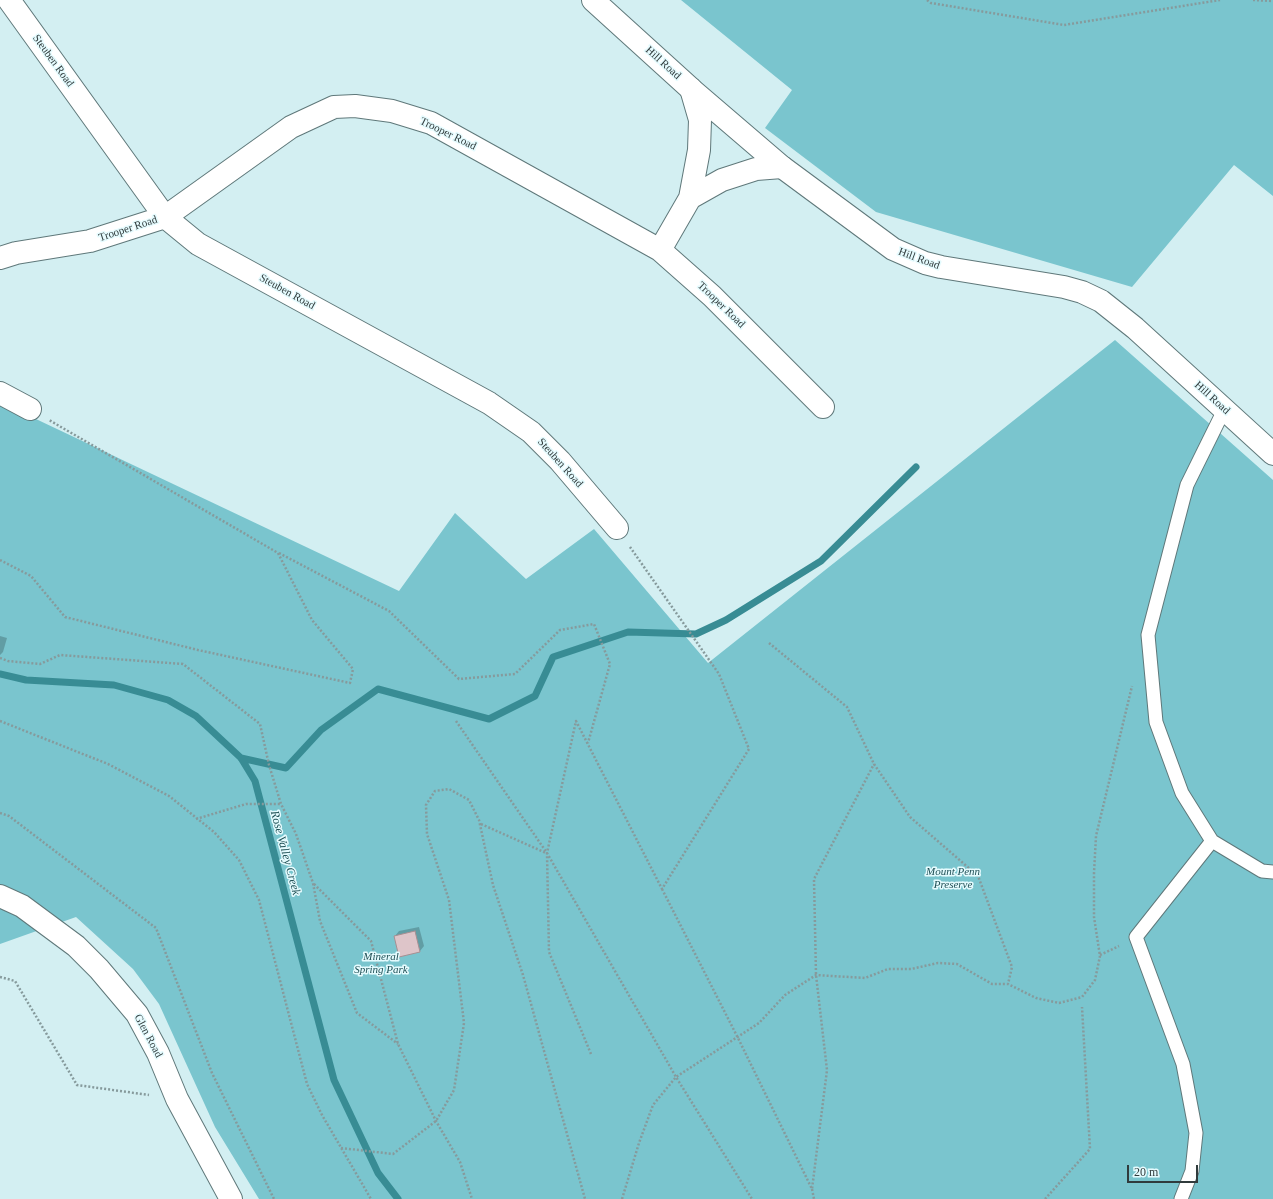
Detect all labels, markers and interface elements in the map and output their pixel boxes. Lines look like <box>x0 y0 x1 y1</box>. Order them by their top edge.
street label: Steuben Road <box>30 32 76 90</box>
street label: Hill Road <box>643 44 683 82</box>
street label: Trooper Road <box>418 115 478 153</box>
street label: Trooper Road <box>97 213 159 245</box>
street label: Hill Road <box>897 245 941 273</box>
street label: Steuben Road <box>257 271 317 313</box>
street label: Trooper Road <box>694 279 748 331</box>
street label: Hill Road <box>1192 379 1232 417</box>
street label: Steuben Road <box>535 436 585 490</box>
water label: Rose Valley Creek <box>267 809 303 897</box>
park label: Mount Penn Preserve <box>926 865 980 891</box>
park label: Mineral Spring Park <box>354 950 408 976</box>
street label: Glen Road <box>131 1012 165 1060</box>
scale bar <box>1129 1157 1200 1183</box>
text: 20 m <box>1134 1165 1158 1179</box>

